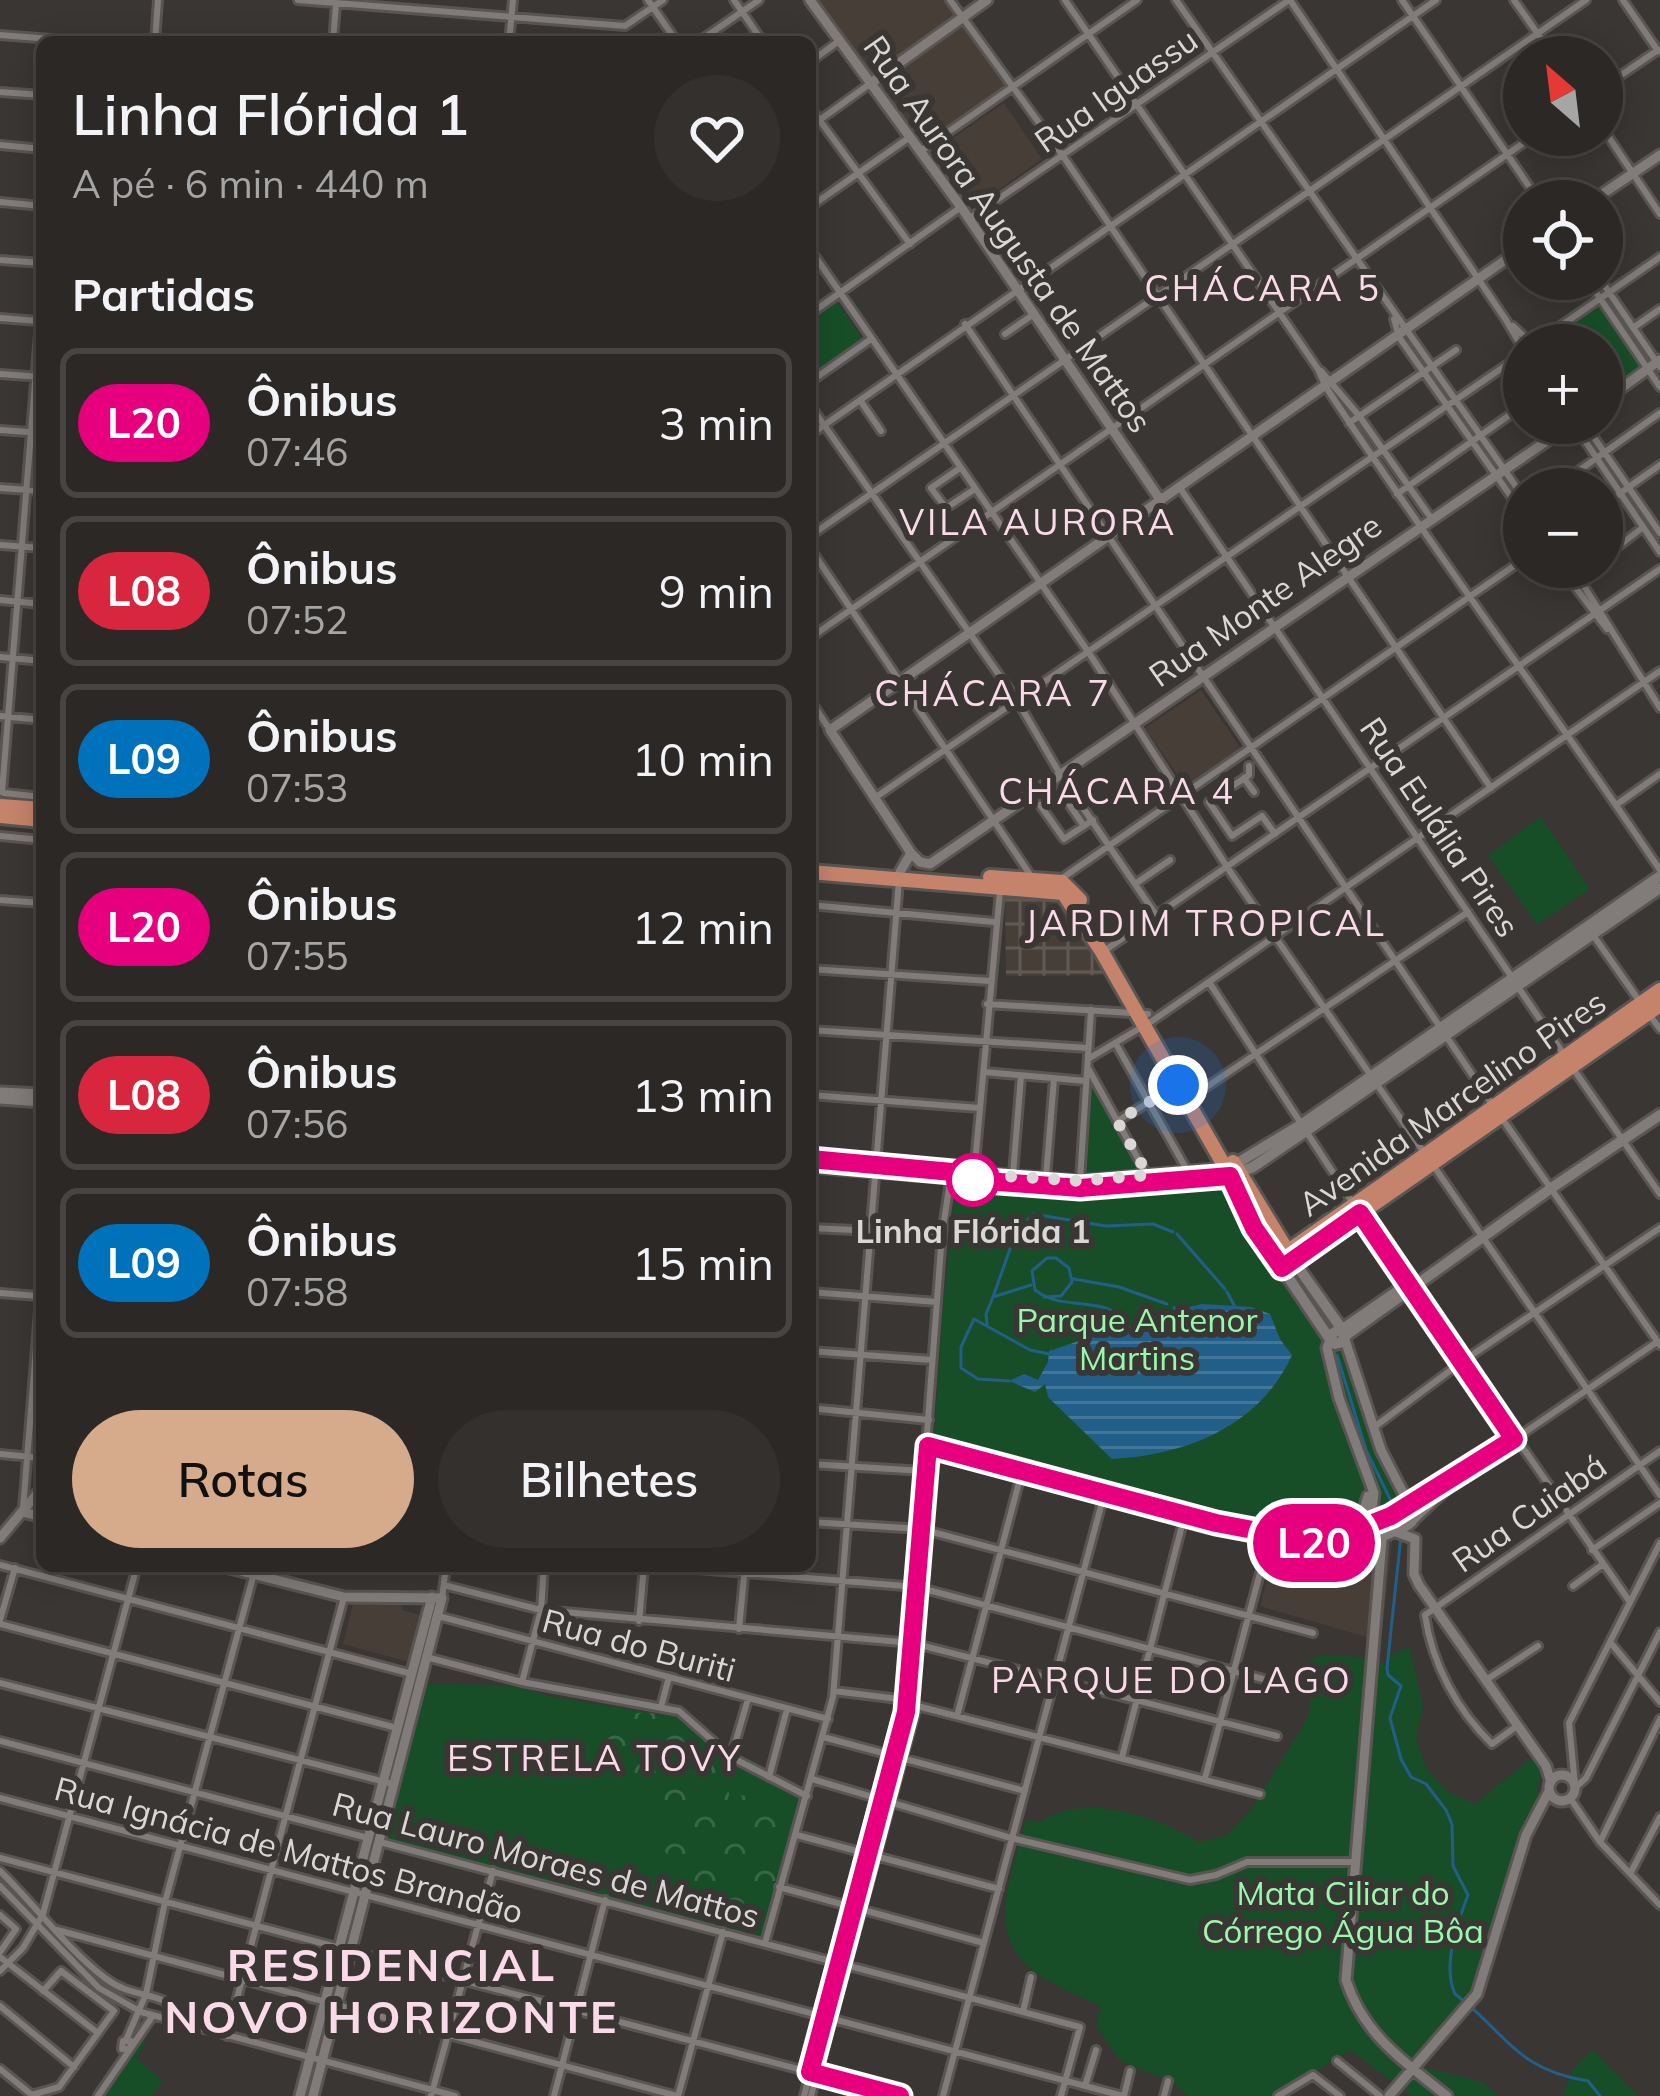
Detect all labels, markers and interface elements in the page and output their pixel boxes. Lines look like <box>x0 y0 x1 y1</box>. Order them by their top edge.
street label: Rua Iguassu <box>1026 18 1205 161</box>
street label: Rua Aurora Augusta de Mattos <box>855 27 1161 440</box>
north arrow <box>1503 36 1623 156</box>
map controls <box>1503 36 1623 588</box>
button: heart <box>654 75 780 201</box>
text: Linha Flórida 1 <box>72 78 469 149</box>
text: A pé · 6 min · 440 m <box>72 159 429 208</box>
button: locate <box>1503 180 1623 300</box>
district label: CHÁCARA 5 <box>1144 265 1382 310</box>
text: Partidas <box>72 266 255 322</box>
button: + <box>1503 324 1623 444</box>
text: Ônibus <box>246 371 398 427</box>
text: 3 min <box>659 395 774 451</box>
text: L20 <box>107 396 181 449</box>
text: 07:46 <box>246 427 349 476</box>
button: − <box>1503 468 1623 588</box>
district label: VILA AURORA <box>899 499 1177 544</box>
street label: Rua Monte Alegre <box>1141 504 1389 695</box>
text: Ônibus <box>246 539 398 595</box>
text: 9 min <box>659 563 774 619</box>
text: L08 <box>107 564 181 617</box>
text: 07:52 <box>246 595 349 644</box>
district label: CHÁCARA 7 <box>874 670 1112 715</box>
text: Ônibus <box>246 707 398 763</box>
street label: Rua Eulália Pires <box>1352 709 1529 944</box>
text: 10 min <box>632 731 774 787</box>
text: L09 <box>107 732 181 785</box>
text: 07:53 <box>246 763 349 812</box>
district label: CHÁCARA 4 <box>998 768 1236 813</box>
text: Ônibus <box>246 875 398 931</box>
text: 12 min <box>632 899 774 955</box>
text: L20 <box>107 900 181 953</box>
district label: JARDIM TROPICAL <box>1025 900 1387 945</box>
text: 07:55 <box>246 931 349 980</box>
street label: Avenida Marcelino Pires <box>1290 981 1613 1224</box>
text: Ônibus <box>246 1043 398 1099</box>
your location <box>1148 1055 1208 1115</box>
text: 13 min <box>632 1067 774 1123</box>
text: L08 <box>107 1068 181 1121</box>
text: 07:56 <box>246 1099 349 1148</box>
marker: Linha Flórida 1 <box>948 1155 998 1205</box>
place label: Linha Flórida 1 <box>856 1210 1090 1251</box>
text: Ônibus <box>246 1211 398 1267</box>
text: 15 min <box>632 1235 774 1291</box>
text: L09 <box>107 1236 181 1289</box>
text: 07:58 <box>246 1267 349 1316</box>
park label: Parque Antenor Martins <box>1017 1299 1257 1378</box>
button: Rotas <box>72 1410 414 1548</box>
button: Bilhetes <box>438 1410 780 1548</box>
street label: Rua Cuiabá <box>1444 1445 1614 1581</box>
line badge: L20 <box>1245 1504 1383 1582</box>
text: L20 <box>1277 1516 1351 1569</box>
street label: Rua do Buriti <box>538 1599 740 1690</box>
district label: PARQUE DO LAGO <box>991 1657 1353 1702</box>
district label: ESTRELA TOVY <box>447 1735 743 1780</box>
street label: Rua Ignácia de Mattos Brandão <box>50 1767 528 1932</box>
street label: Rua Lauro Moraes de Mattos <box>328 1783 764 1936</box>
park label: Mata Ciliar do Córrego Água Bôa <box>1202 1872 1484 1951</box>
district label: RESIDENCIAL NOVO HORIZONTE <box>164 1936 620 2044</box>

